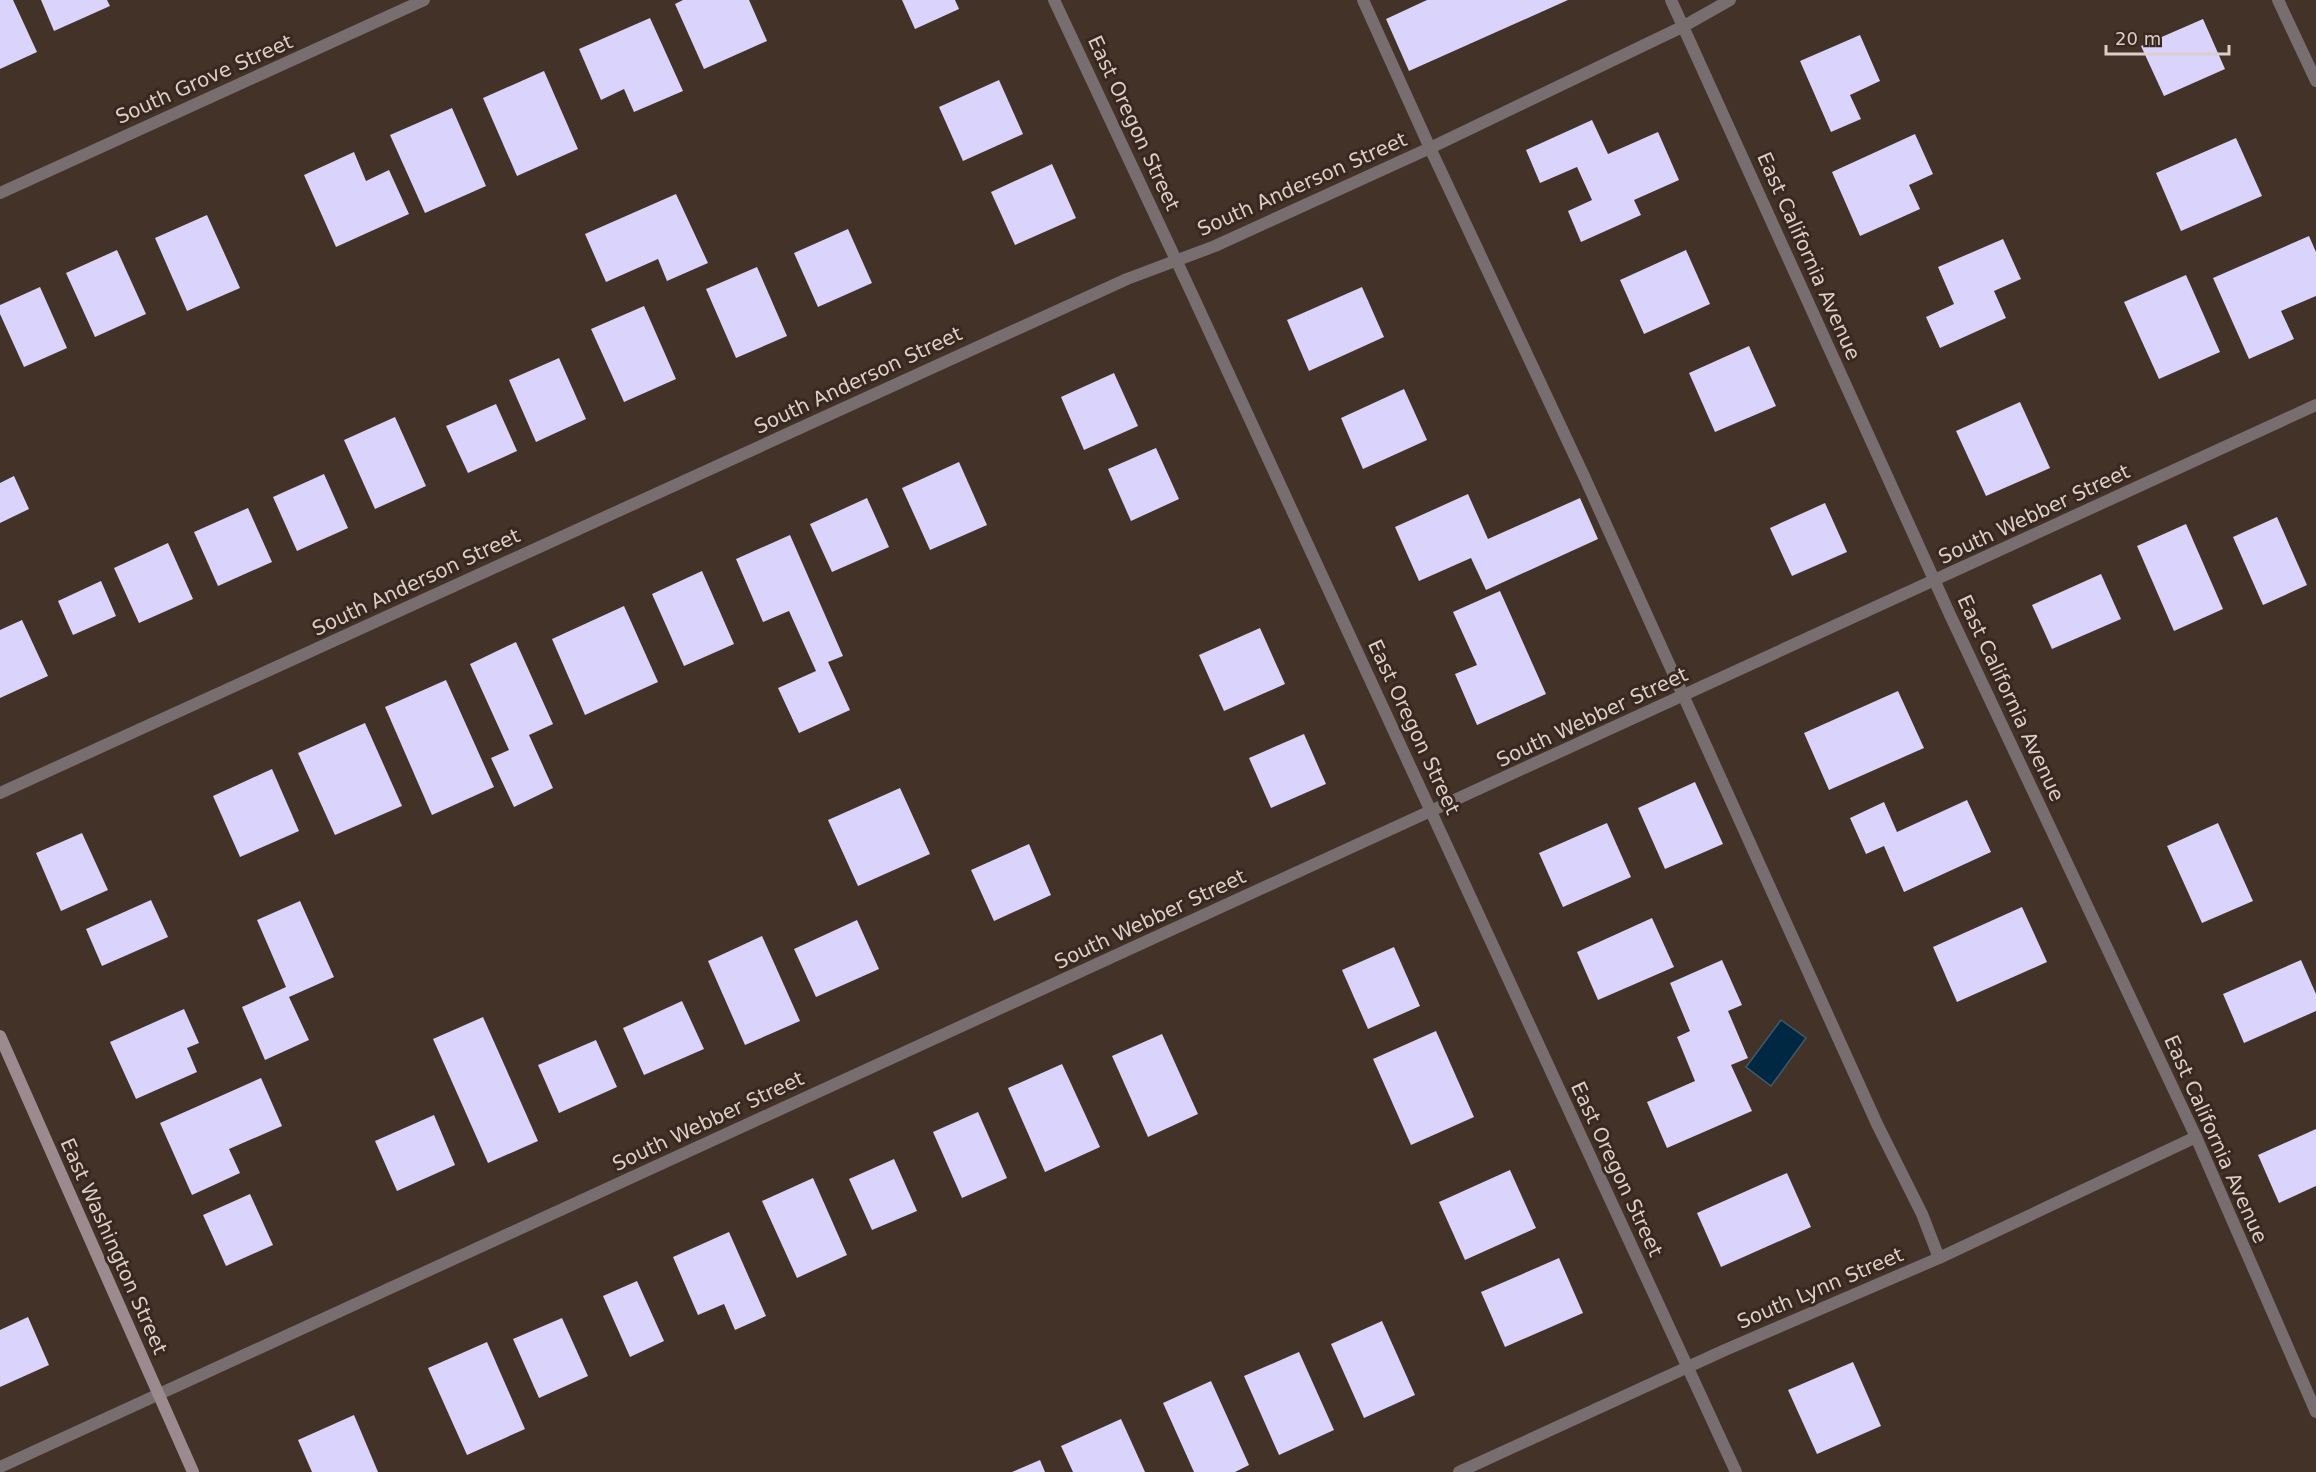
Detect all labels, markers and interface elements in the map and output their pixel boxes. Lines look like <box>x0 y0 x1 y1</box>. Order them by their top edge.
scale bar <box>2106 18 2229 56</box>
text: 20 m <box>2115 28 2161 49</box>
street label: South Grove Street <box>112 29 296 129</box>
street label: East Oregon Street <box>1083 32 1185 214</box>
street label: South Anderson Street <box>1194 127 1410 241</box>
street label: East California Avenue <box>1752 148 1866 364</box>
street label: South Anderson Street <box>750 321 966 439</box>
street label: South Webber Street <box>1934 459 2134 569</box>
street label: South Anderson Street <box>308 523 524 641</box>
street label: East California Avenue <box>1953 591 2069 805</box>
street label: East Oregon Street <box>1363 636 1465 818</box>
street label: South Webber Street <box>1492 662 1692 772</box>
street label: South Webber Street <box>1050 864 1250 974</box>
street label: East California Avenue <box>2159 1031 2273 1247</box>
street label: South Webber Street <box>608 1066 808 1176</box>
street label: East Oregon Street <box>1566 1078 1668 1260</box>
street label: East Washington Street <box>55 1134 173 1358</box>
street label: South Lynn Street <box>1733 1242 1907 1334</box>

